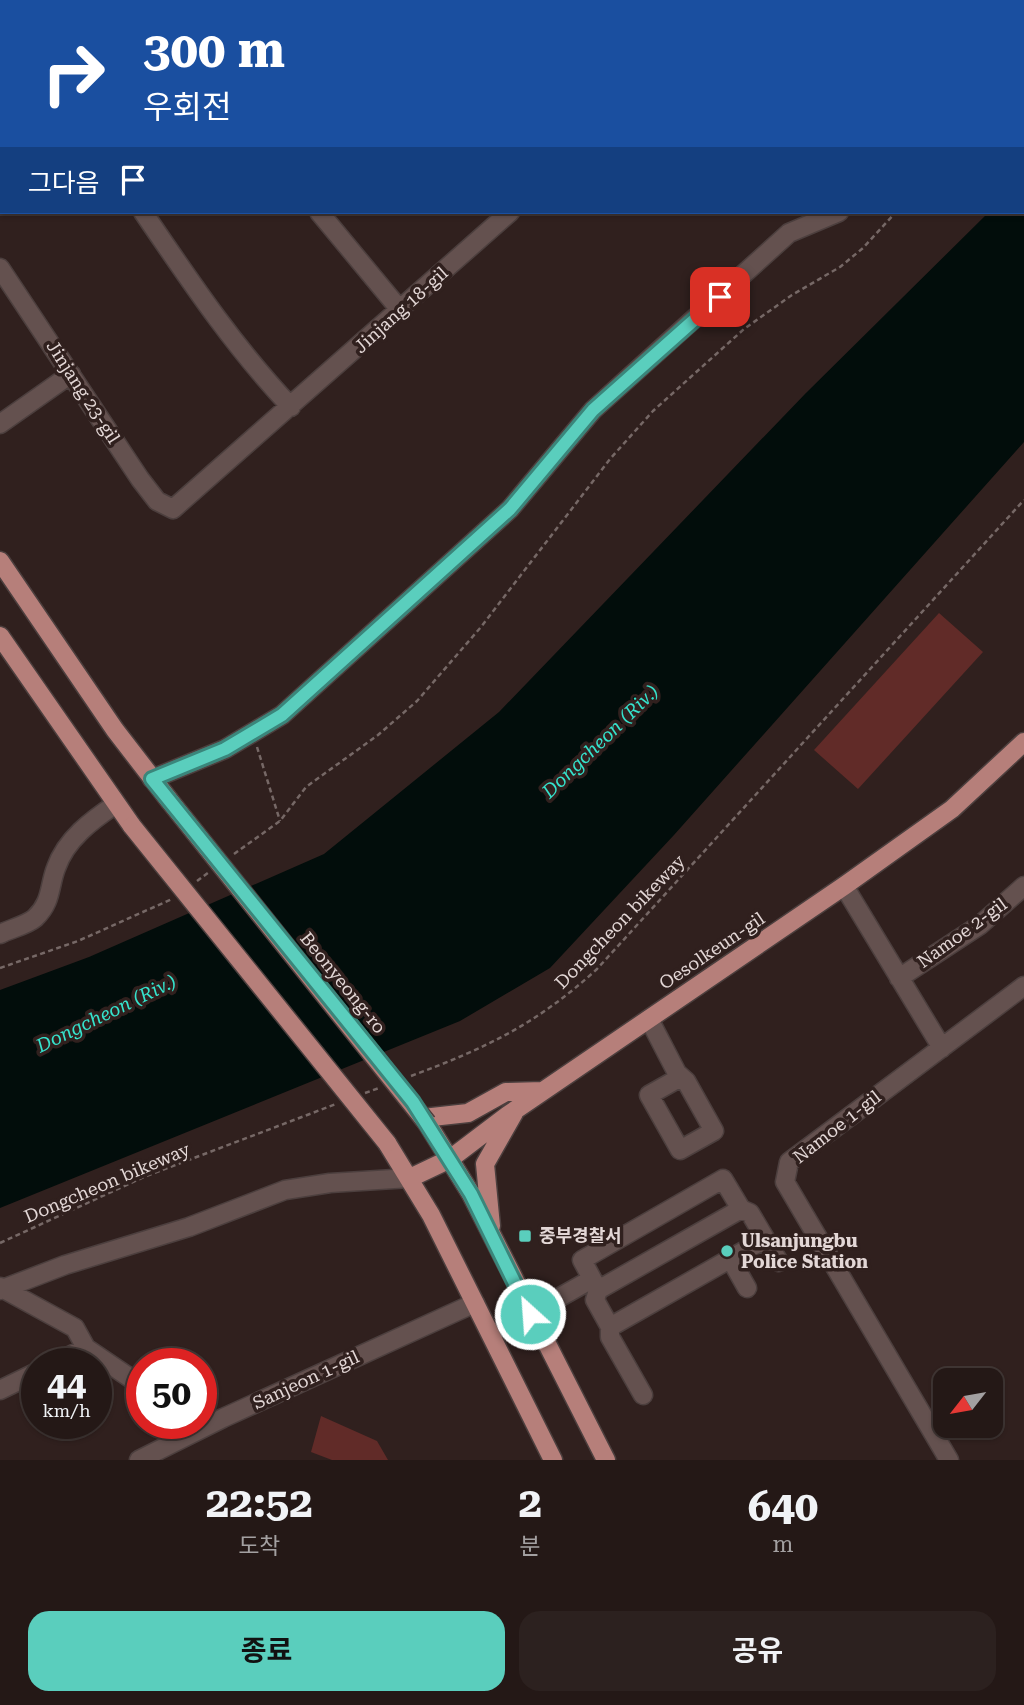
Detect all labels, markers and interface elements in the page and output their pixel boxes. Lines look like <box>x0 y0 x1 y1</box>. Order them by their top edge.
text: 300 m <box>143 22 285 79</box>
icon: right <box>28 28 119 119</box>
text: 우회전 <box>143 88 231 126</box>
icon: arrive <box>114 161 152 199</box>
text: 그다음 <box>28 168 100 198</box>
street label: Jinjang 18-gil <box>350 262 452 357</box>
pin <box>690 267 750 327</box>
icon: arrive <box>701 278 739 316</box>
street label: Jinjang 23-gil <box>42 336 125 448</box>
water label: Dongcheon (Riv.) <box>536 680 664 804</box>
street label: Dongcheon bikeway <box>550 850 689 993</box>
street label: Namoe 2-gil <box>913 893 1011 972</box>
street label: Oesolkeun-gil <box>655 907 769 994</box>
street label: Beonyeong-ro <box>296 928 391 1037</box>
water label: Dongcheon (Riv.) <box>31 969 180 1058</box>
street label: Namoe 1-gil <box>789 1086 885 1167</box>
street label: Dongcheon bikeway <box>21 1138 193 1227</box>
place label: 중부경찰서 <box>539 1225 622 1246</box>
marker: 중부경찰서 <box>517 1228 533 1244</box>
place label: Ulsanjungbu Police Station <box>741 1230 868 1272</box>
marker: Ulsanjungbu Police Station <box>719 1243 735 1259</box>
position arrow <box>493 1277 567 1351</box>
street label: Sanjeon 1-gil <box>249 1346 363 1413</box>
speed limit sign: 50 <box>126 1348 217 1439</box>
text: 44 <box>47 1364 86 1405</box>
north arrow <box>933 1368 1003 1438</box>
map controls <box>933 1368 1003 1438</box>
text: km/h <box>42 1400 91 1421</box>
text: 22:52 <box>206 1478 313 1527</box>
text: 2 <box>519 1478 542 1527</box>
text: 640 <box>748 1482 818 1531</box>
text: m <box>773 1531 794 1558</box>
text: 도착 <box>238 1533 280 1560</box>
text: 분 <box>520 1533 541 1560</box>
button: 종료 <box>28 1611 505 1691</box>
button: 공유 <box>519 1611 996 1691</box>

